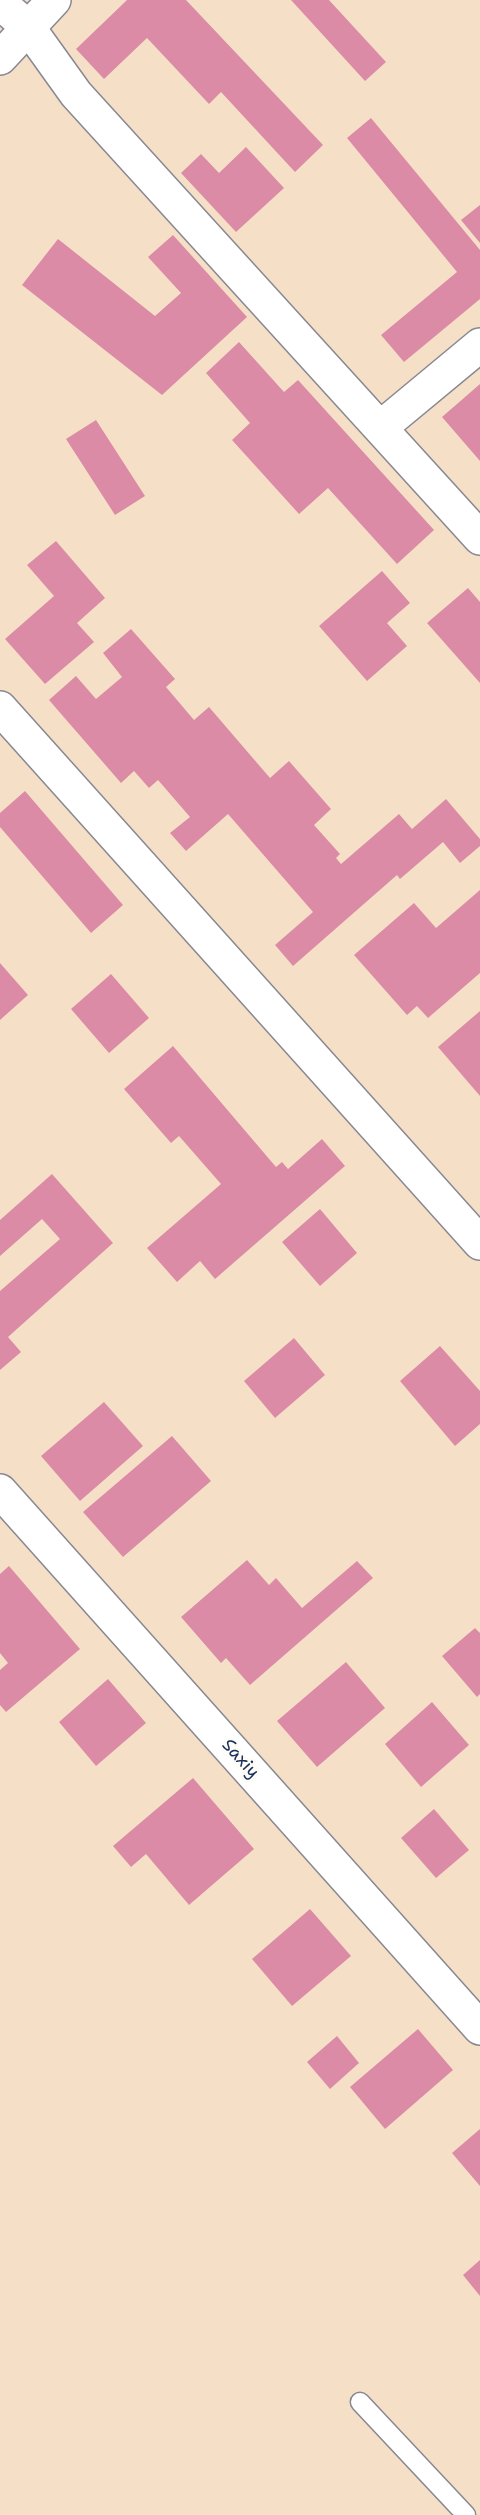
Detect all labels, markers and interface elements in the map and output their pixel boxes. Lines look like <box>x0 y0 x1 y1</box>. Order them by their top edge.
street label: Saxiy <box>217 1735 263 1783</box>

